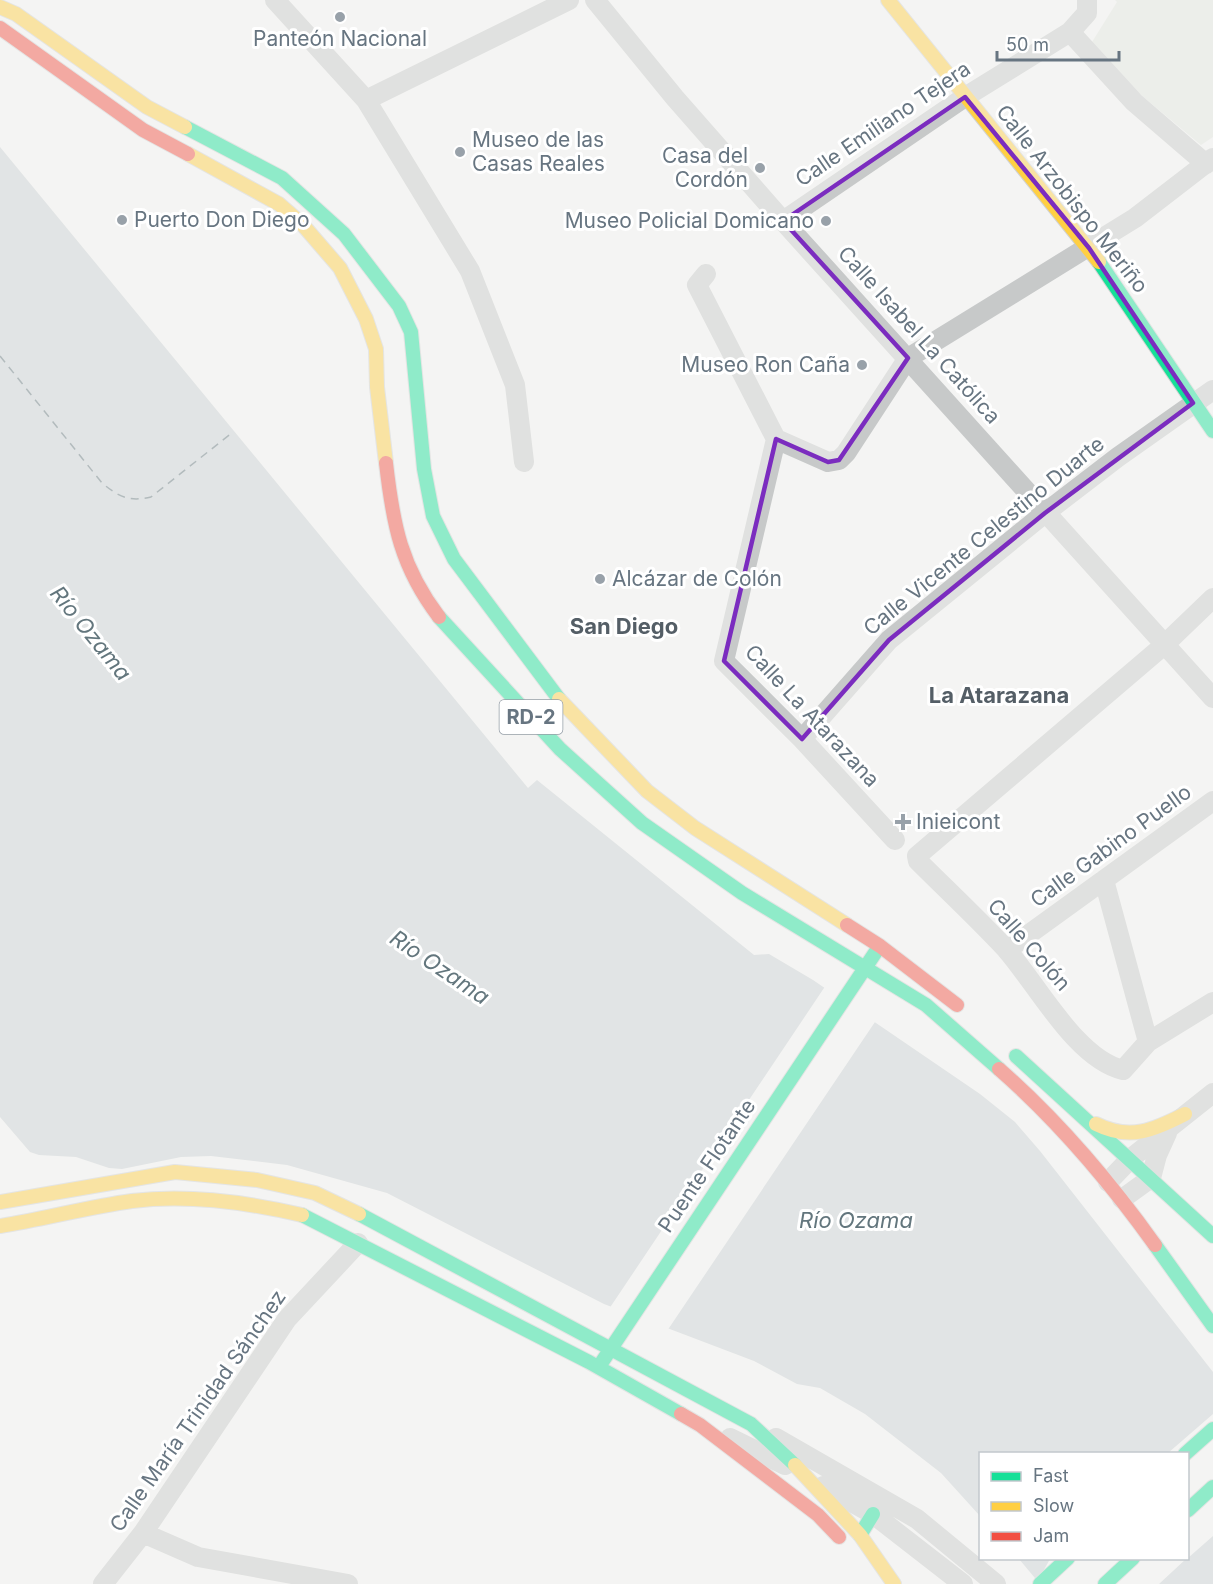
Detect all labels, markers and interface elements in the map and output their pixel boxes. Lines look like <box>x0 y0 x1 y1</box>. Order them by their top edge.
marker: Panteón Nacional <box>333 10 347 24</box>
scale bar <box>997 24 1118 62</box>
place label: Panteón Nacional <box>253 26 427 51</box>
text: 50 m <box>1006 34 1049 55</box>
street label: Calle Emiliano Tejera <box>790 56 975 191</box>
street label: Calle Arzobispo Meriño <box>991 100 1154 298</box>
place label: Museo de las Casas Reales <box>472 127 605 176</box>
place label: Casa del Cordón <box>662 143 748 192</box>
marker: Museo de las Casas Reales <box>453 145 467 159</box>
marker: Casa del Cordón <box>753 161 767 175</box>
place label: Puerto Don Diego <box>134 207 310 232</box>
place label: Museo Policial Domicano <box>565 208 814 233</box>
marker: Puerto Don Diego <box>115 213 129 227</box>
marker: Museo Policial Domicano <box>819 214 833 228</box>
street label: Calle Isabel La Católica <box>833 241 1006 429</box>
place label: Museo Ron Caña <box>681 352 850 377</box>
marker: Museo Ron Caña <box>855 358 869 372</box>
street label: Calle Vicente Celestino Duarte <box>859 431 1109 640</box>
place label: Alcázar de Colón <box>612 566 782 591</box>
marker: Alcázar de Colón <box>593 572 607 586</box>
water label: Río Ozama <box>45 581 137 685</box>
district label: San Diego <box>570 613 678 639</box>
street label: Calle La Atarazana <box>740 639 885 792</box>
district label: La Atarazana <box>929 682 1069 708</box>
road number: RD-2 <box>500 700 562 734</box>
street label: Calle Gabino Puello <box>1025 779 1196 912</box>
place label: Inieicont <box>916 809 1000 834</box>
marker: Inieicont <box>894 813 912 831</box>
street label: Calle Colón <box>983 894 1076 996</box>
water label: Río Ozama <box>386 924 494 1010</box>
street label: Puente Flotante <box>653 1094 760 1237</box>
water label: Río Ozama <box>799 1207 913 1233</box>
street label: Calle María Trinidad Sánchez <box>104 1285 291 1536</box>
legend <box>979 1452 1189 1560</box>
text: Fast <box>1033 1465 1069 1486</box>
text: Slow <box>1033 1495 1074 1516</box>
text: Jam <box>1033 1525 1069 1546</box>

